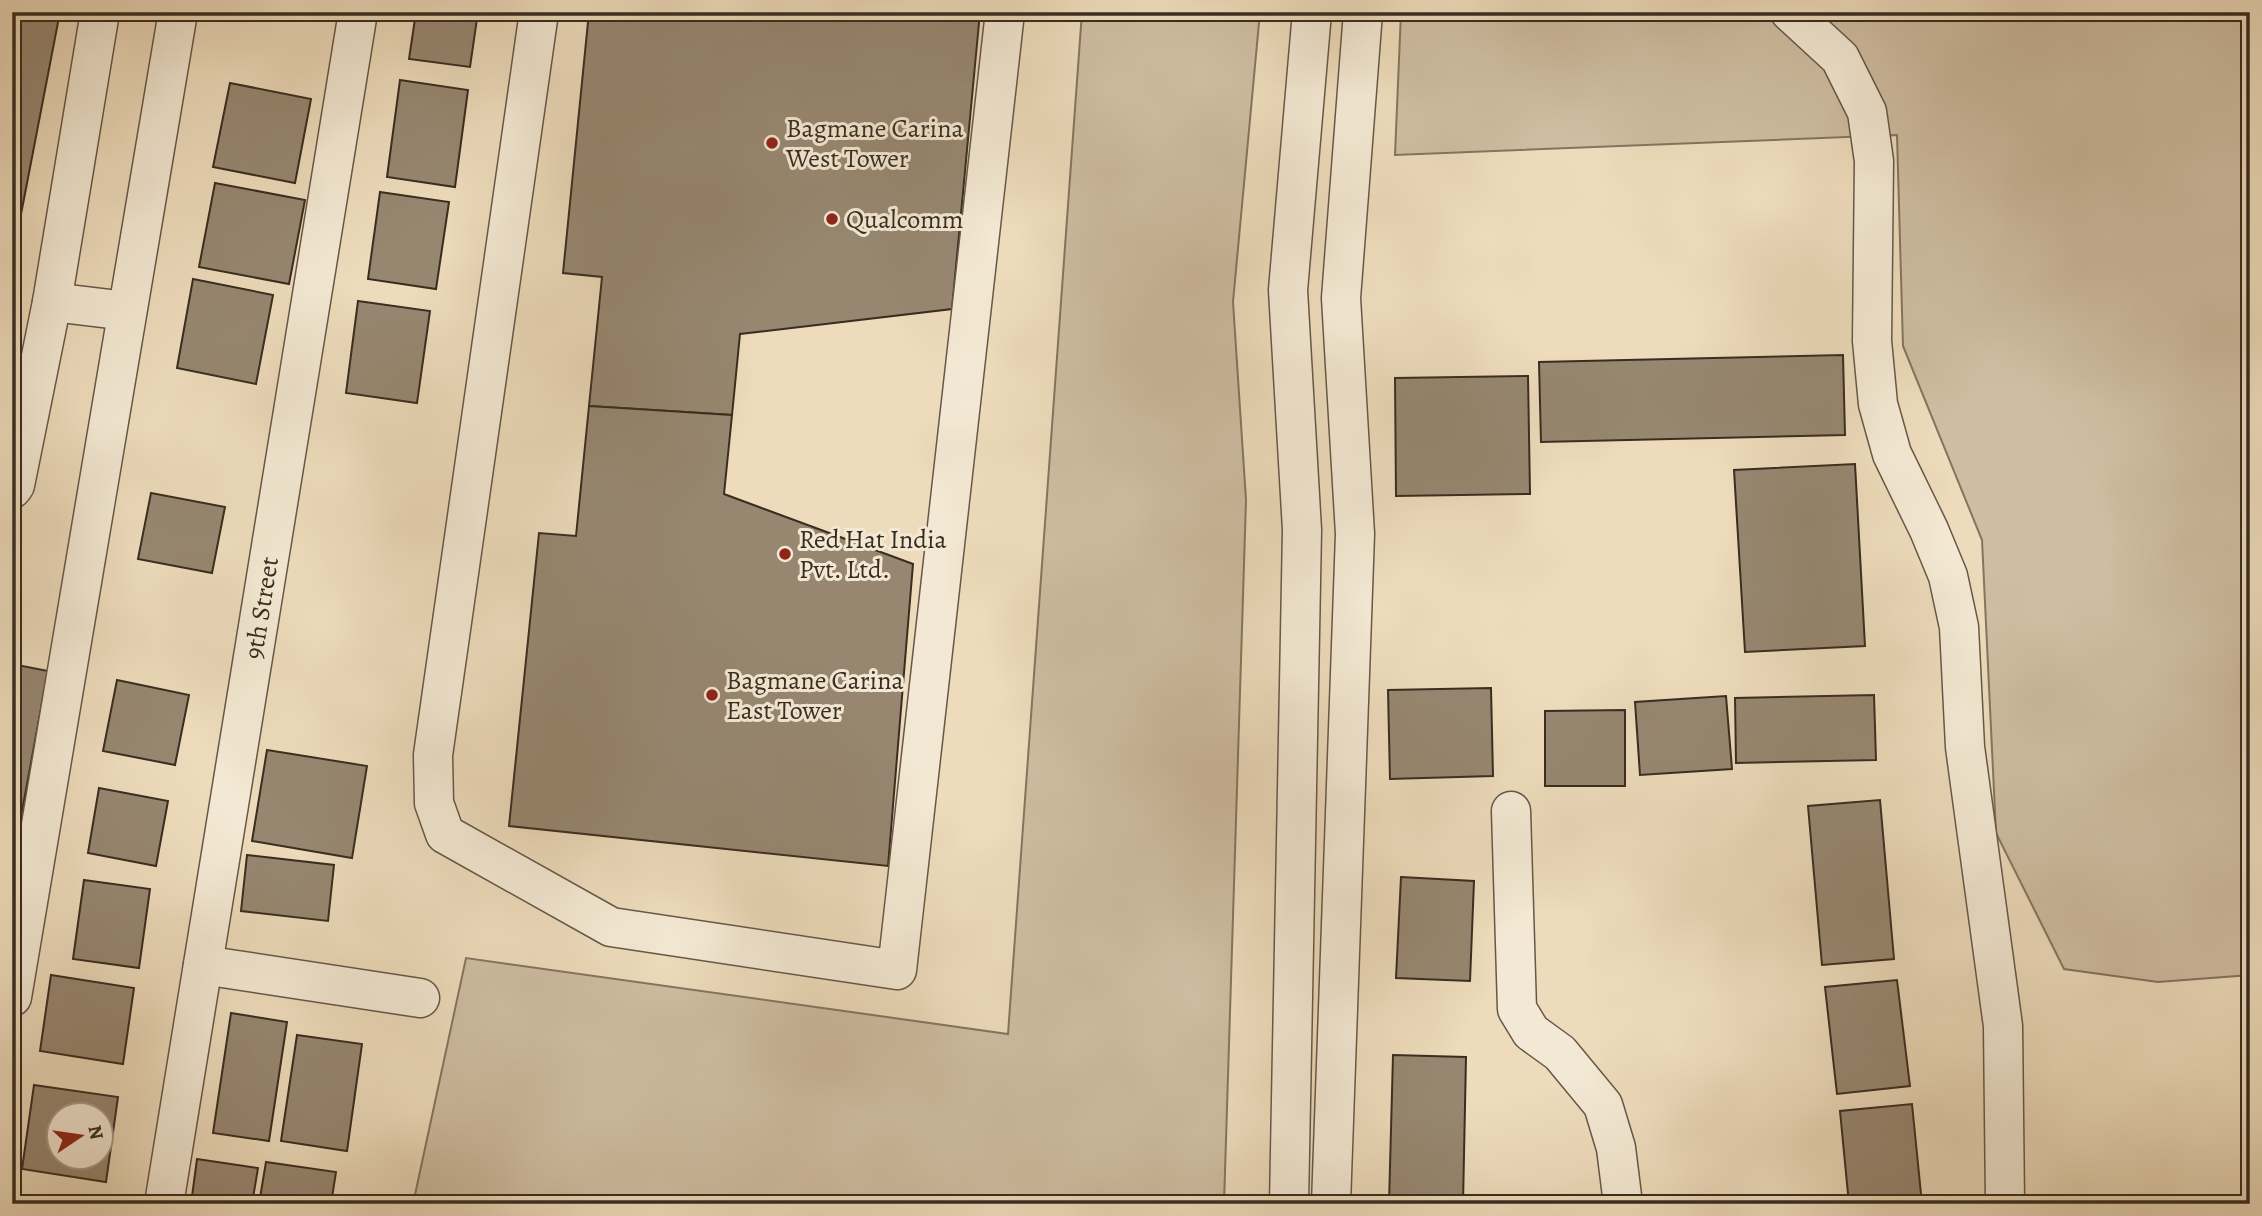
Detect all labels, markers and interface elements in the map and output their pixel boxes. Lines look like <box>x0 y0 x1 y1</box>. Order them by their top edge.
place label: Bagmane Carina West Tower <box>785 111 964 176</box>
marker: Bagmane Carina West Tower <box>764 135 780 151</box>
place label: Qualcomm <box>846 202 964 237</box>
marker: Qualcomm <box>824 211 840 227</box>
place label: Red Hat India Pvt. Ltd. <box>799 522 947 587</box>
marker: Red Hat India Pvt. Ltd. <box>777 546 793 562</box>
street label: 9th Street <box>236 554 287 662</box>
place label: Bagmane Carina East Tower <box>726 663 904 728</box>
marker: Bagmane Carina East Tower <box>704 687 720 703</box>
north arrow <box>46 1100 116 1170</box>
text: N <box>81 1123 110 1142</box>

